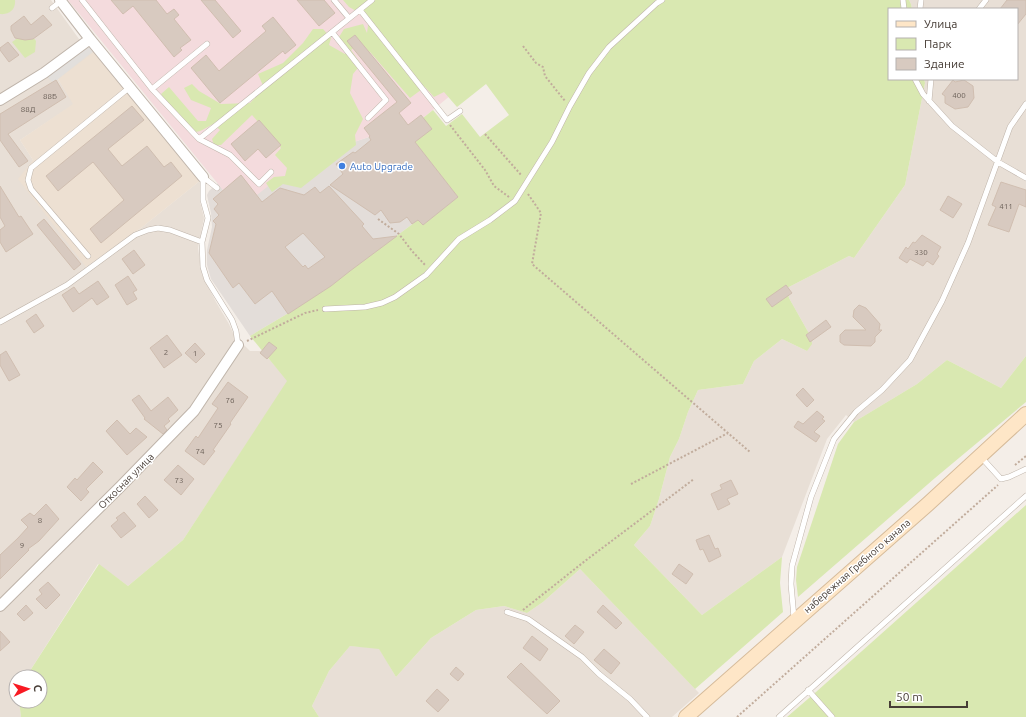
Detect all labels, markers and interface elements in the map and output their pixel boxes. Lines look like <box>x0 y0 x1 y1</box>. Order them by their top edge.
legend <box>888 8 1018 80</box>
text: Улица <box>924 17 957 30</box>
text: Парк <box>924 37 952 50</box>
text: Здание <box>924 57 965 70</box>
house number: 400 <box>952 91 966 100</box>
house number: 88Б <box>43 92 57 101</box>
house number: 88Д <box>21 105 36 114</box>
marker: Auto Upgrade <box>337 161 347 171</box>
place label: Auto Upgrade <box>350 161 413 172</box>
house number: 411 <box>999 202 1013 211</box>
house number: 330 <box>914 248 928 257</box>
house number: 2 <box>164 348 168 357</box>
house number: 1 <box>193 349 197 358</box>
house number: 76 <box>225 396 235 405</box>
house number: 75 <box>213 421 223 430</box>
house number: 74 <box>195 447 205 456</box>
street label: Откосная улица <box>96 451 156 511</box>
house number: 73 <box>174 476 184 485</box>
house number: 8 <box>38 516 43 525</box>
street label: набережная Гребного канала <box>802 517 912 615</box>
house number: 9 <box>20 541 24 550</box>
north arrow <box>8 669 48 709</box>
scale bar <box>890 683 967 709</box>
text: С <box>32 684 44 692</box>
text: 50 m <box>896 690 923 703</box>

